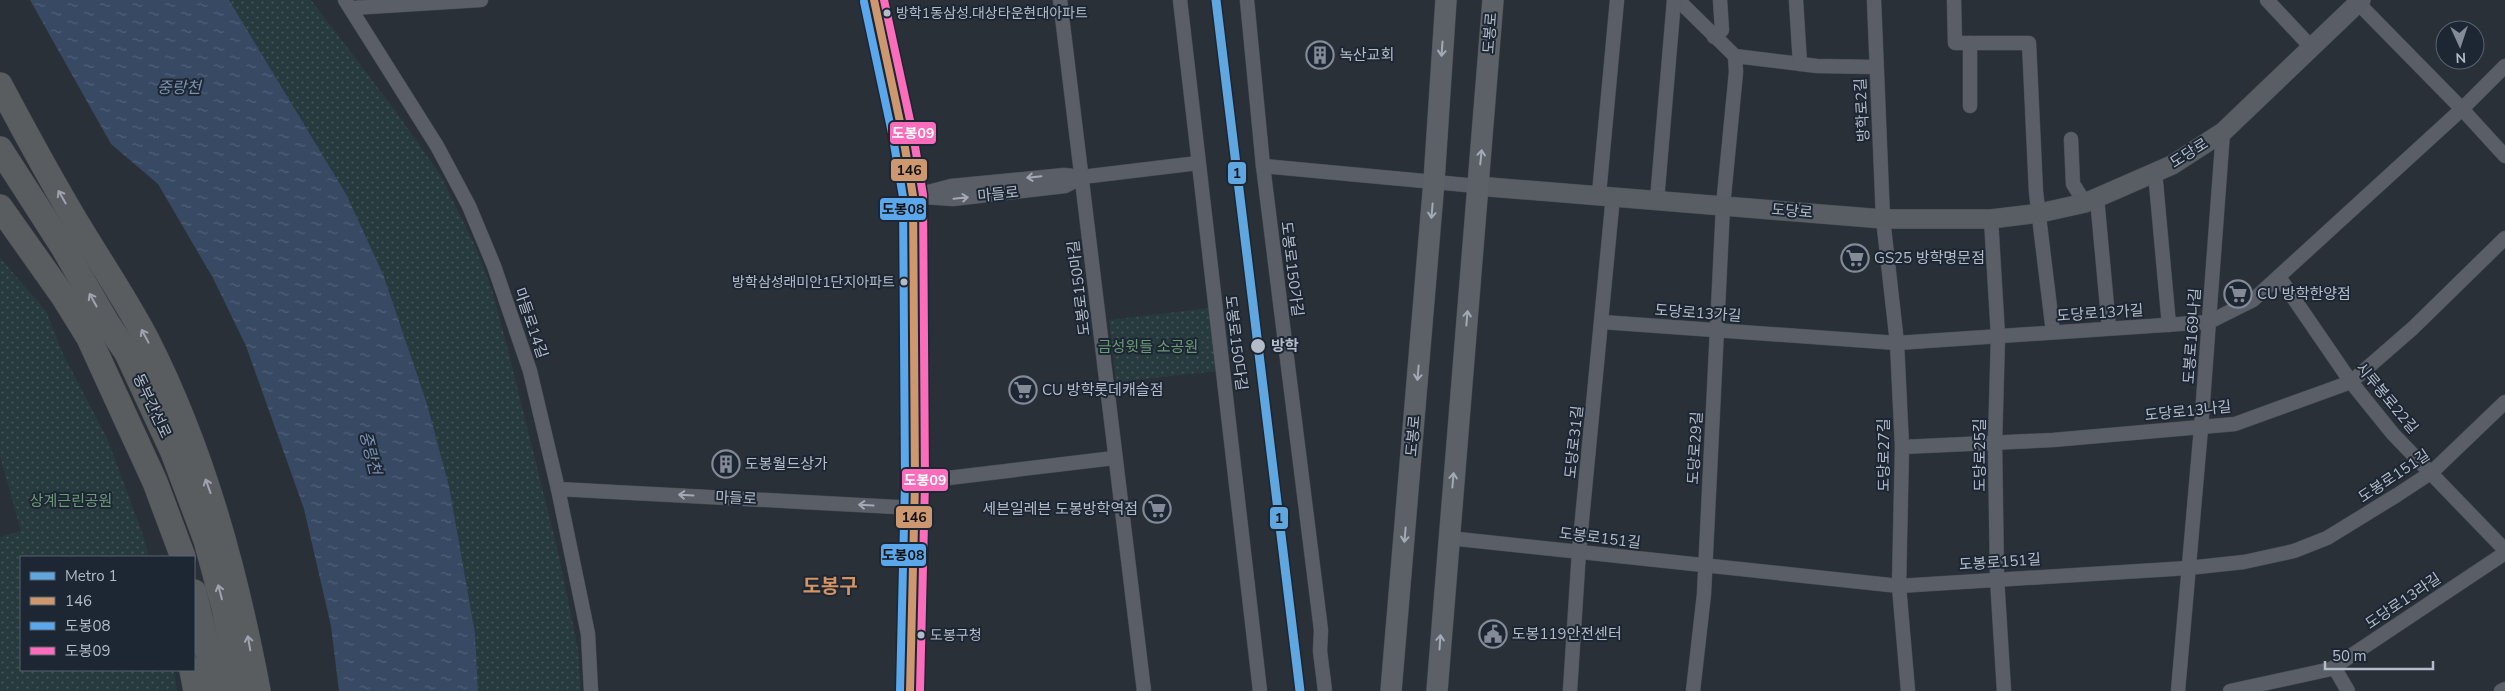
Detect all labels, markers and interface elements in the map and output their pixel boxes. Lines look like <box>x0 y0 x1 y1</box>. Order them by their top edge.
place label: 방학1동삼성.대상타운현대아파트 <box>896 4 1088 23</box>
marker: 방학1동삼성.대상타운현대아파트 <box>882 8 892 18</box>
street label: 도봉로 <box>1479 12 1501 54</box>
north arrow <box>2435 20 2485 70</box>
building icon: 녹산교회 <box>1305 40 1335 70</box>
one-way arrow <box>1437 40 1447 56</box>
place label: 녹산교회 <box>1339 45 1394 65</box>
text: N <box>2455 48 2466 67</box>
water label: 중랑천 <box>157 77 203 99</box>
street label: 방학로2길 <box>1850 77 1874 143</box>
line badge: 도봉09 <box>889 121 937 145</box>
text: 도봉09 <box>892 124 934 143</box>
street label: 도당로 <box>2166 134 2212 172</box>
one-way arrow <box>1476 149 1486 165</box>
line badge: 146 <box>890 158 928 182</box>
text: 146 <box>896 161 922 180</box>
line badge: 1 <box>1227 161 1247 185</box>
text: 1 <box>1233 164 1241 183</box>
one-way arrow <box>1026 173 1042 182</box>
street label: 마들로 <box>976 182 1020 206</box>
one-way arrow <box>56 190 66 204</box>
one-way arrow <box>953 193 969 203</box>
line badge: 도봉08 <box>879 197 927 221</box>
street label: 도당로 <box>1771 199 1813 223</box>
text: 도봉08 <box>882 200 924 219</box>
one-way arrow <box>1427 202 1436 218</box>
street label: 도봉로150가길 <box>1276 220 1308 318</box>
street label: 도봉로150마길 <box>1063 239 1095 337</box>
supermarket icon: GS25 방학명문점 <box>1840 243 1870 273</box>
place label: GS25 방학명문점 <box>1874 248 1985 268</box>
place label: 방학삼성래미안1단지아파트 <box>732 273 895 292</box>
marker: 방학삼성래미안1단지아파트 <box>899 277 909 287</box>
supermarket icon: CU 방학한양점 <box>2223 279 2253 309</box>
place label: CU 방학한양점 <box>2257 284 2351 304</box>
street label: 마들로14길 <box>510 285 552 361</box>
street label: 도봉로169나길 <box>2179 287 2205 385</box>
one-way arrow <box>88 293 98 307</box>
street label: 도봉로150다길 <box>1220 294 1252 392</box>
street label: 도당로13가길 <box>1654 300 1742 326</box>
street label: 도당로13가길 <box>2056 300 2144 326</box>
one-way arrow <box>1462 311 1471 327</box>
one-way arrow <box>140 329 150 344</box>
place label: 방학 <box>1271 336 1299 356</box>
park label: 금성윗들 소공원 <box>1098 337 1198 357</box>
marker: 방학 <box>1249 337 1267 355</box>
street label: 시루봉로22길 <box>2351 358 2423 438</box>
one-way arrow <box>1414 364 1423 380</box>
street label: 동부간선로 <box>128 370 176 442</box>
supermarket icon: CU 방학롯데캐슬점 <box>1008 375 1038 405</box>
place label: CU 방학롯데캐슬점 <box>1042 380 1163 400</box>
street label: 도당로13나길 <box>2144 397 2232 425</box>
street label: 도당로31길 <box>1560 405 1588 479</box>
street label: 도당로29길 <box>1683 411 1707 485</box>
street label: 도봉로 <box>1401 415 1425 457</box>
street label: 도당로27길 <box>1874 418 1894 492</box>
street label: 도당로25길 <box>1970 418 1990 492</box>
water label: 중랑천 <box>354 429 387 479</box>
street label: 도봉로151길 <box>2354 445 2434 507</box>
building icon: 도봉월드상가 <box>711 449 741 479</box>
place label: 도봉월드상가 <box>745 454 828 474</box>
line badge: 도봉09 <box>901 468 949 492</box>
text: 도봉09 <box>904 471 946 490</box>
one-way arrow <box>1449 473 1458 489</box>
one-way arrow <box>203 479 212 494</box>
street label: 마들로 <box>715 487 757 509</box>
one-way arrow <box>679 490 695 499</box>
park label: 상계근린공원 <box>30 491 112 511</box>
supermarket icon: 세븐일레븐 도봉방학역점 <box>1142 494 1172 524</box>
place label: 세븐일레븐 도봉방학역점 <box>982 499 1138 519</box>
one-way arrow <box>858 501 874 510</box>
line badge: 146 <box>895 505 933 529</box>
line badge: 1 <box>1269 506 1289 530</box>
text: 146 <box>901 508 927 527</box>
text: 1 <box>1275 509 1283 528</box>
street label: 도봉로151길 <box>1558 523 1642 553</box>
one-way arrow <box>1400 526 1410 542</box>
line badge: 도봉08 <box>880 543 927 567</box>
text: 도봉08 <box>882 546 924 565</box>
street label: 도봉로151길 <box>1958 549 2042 575</box>
legend <box>20 556 195 671</box>
text: Metro 1 <box>65 566 118 586</box>
street label: 도당로13라길 <box>2361 568 2445 634</box>
district label: 도봉구 <box>802 573 858 600</box>
one-way arrow <box>215 584 224 600</box>
text: 146 <box>65 591 92 611</box>
text: 도봉08 <box>65 616 111 636</box>
public building icon: 도봉119안전센터 <box>1478 619 1508 649</box>
place label: 도봉119안전센터 <box>1512 624 1622 644</box>
place label: 도봉구청 <box>930 626 982 645</box>
marker: 도봉구청 <box>916 630 926 640</box>
one-way arrow <box>243 635 253 651</box>
one-way arrow <box>1436 635 1445 651</box>
scale bar <box>2325 638 2432 670</box>
text: 도봉09 <box>65 641 111 661</box>
text: 50 m <box>2332 646 2367 666</box>

